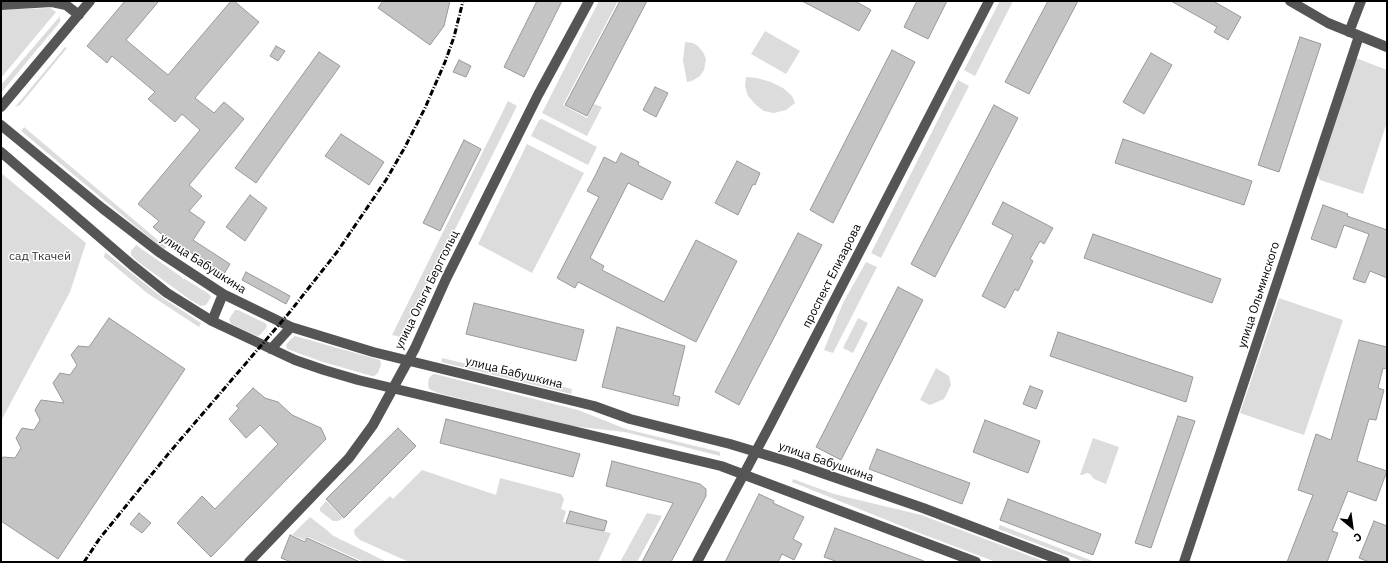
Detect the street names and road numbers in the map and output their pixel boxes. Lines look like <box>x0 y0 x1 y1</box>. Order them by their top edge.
street label: проспект Елизарова <box>799 221 865 331</box>
street label: улица Ольги Берггольц <box>392 228 462 352</box>
street label: улица Бабушкина <box>157 231 249 297</box>
street label: улица Ольминского <box>1235 240 1283 350</box>
street label: улица Бабушкина <box>464 354 564 392</box>
street label: улица Бабушкина <box>777 439 875 485</box>

